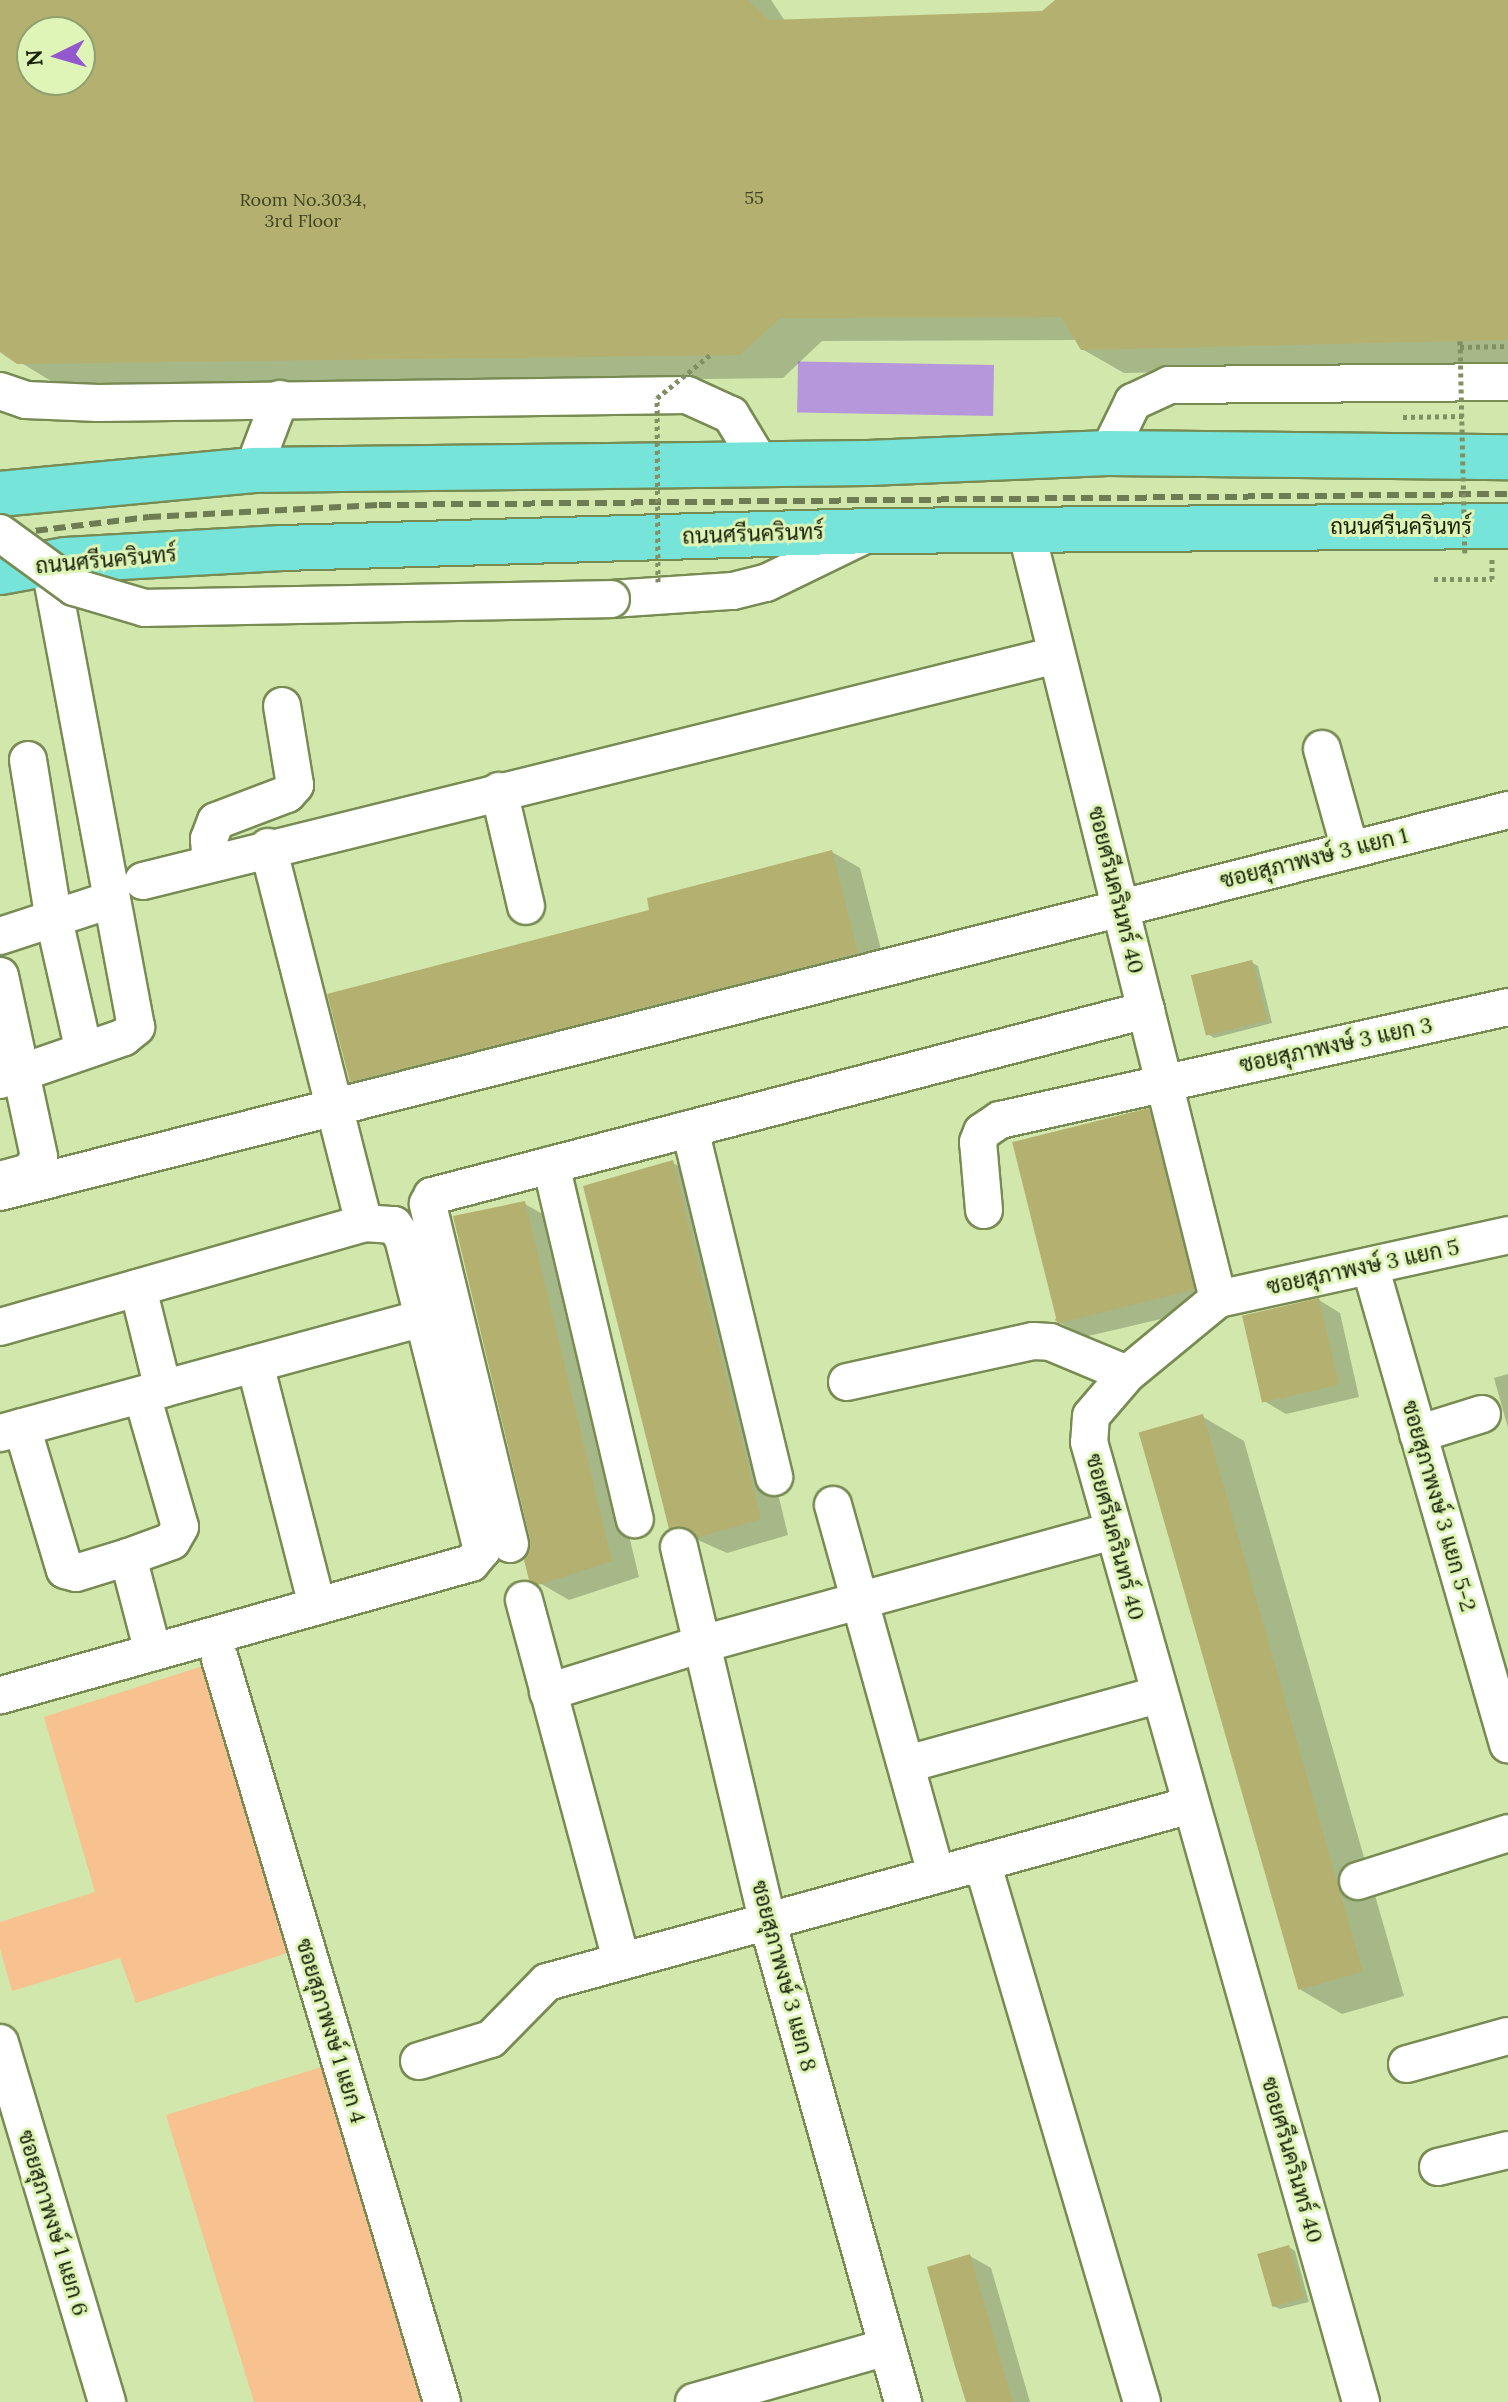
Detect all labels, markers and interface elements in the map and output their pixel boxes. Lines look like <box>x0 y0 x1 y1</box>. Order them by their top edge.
north arrow <box>16 16 96 96</box>
text: N <box>19 48 49 68</box>
house number: 55 <box>744 187 764 209</box>
house number: Room No.3034, 3rd Floor <box>239 190 367 232</box>
street label: ถนนศรีนครินทร์ <box>1330 514 1472 540</box>
street label: ถนนศรีนครินทร์ <box>682 518 824 550</box>
street label: ถนนศรีนครินทร์ <box>34 541 178 579</box>
street label: ซอยศรีนครินทร์ 40 <box>1082 804 1150 976</box>
street label: ซอยสุภาพงษ์ 3 แยก 1 <box>1217 822 1411 894</box>
street label: ซอยสุภาพงษ์ 3 แยก 3 <box>1237 1012 1435 1078</box>
street label: ซอยสุภาพงษ์ 3 แยก 5 <box>1264 1234 1462 1300</box>
street label: ซอยสุภาพงษ์ 3 แยก 5-2 <box>1396 1397 1482 1615</box>
street label: ซอยศรีนครินทร์ 40 <box>1080 1451 1150 1623</box>
street label: ซอยสุภาพงษ์ 3 แยก 8 <box>746 1878 822 2074</box>
street label: ซอยสุภาพงษ์ 1 แยก 4 <box>290 1935 372 2127</box>
street label: ซอยศรีนครินทร์ 40 <box>1256 2074 1328 2246</box>
street label: ซอยสุภาพงษ์ 1 แยก 6 <box>12 2127 94 2319</box>

